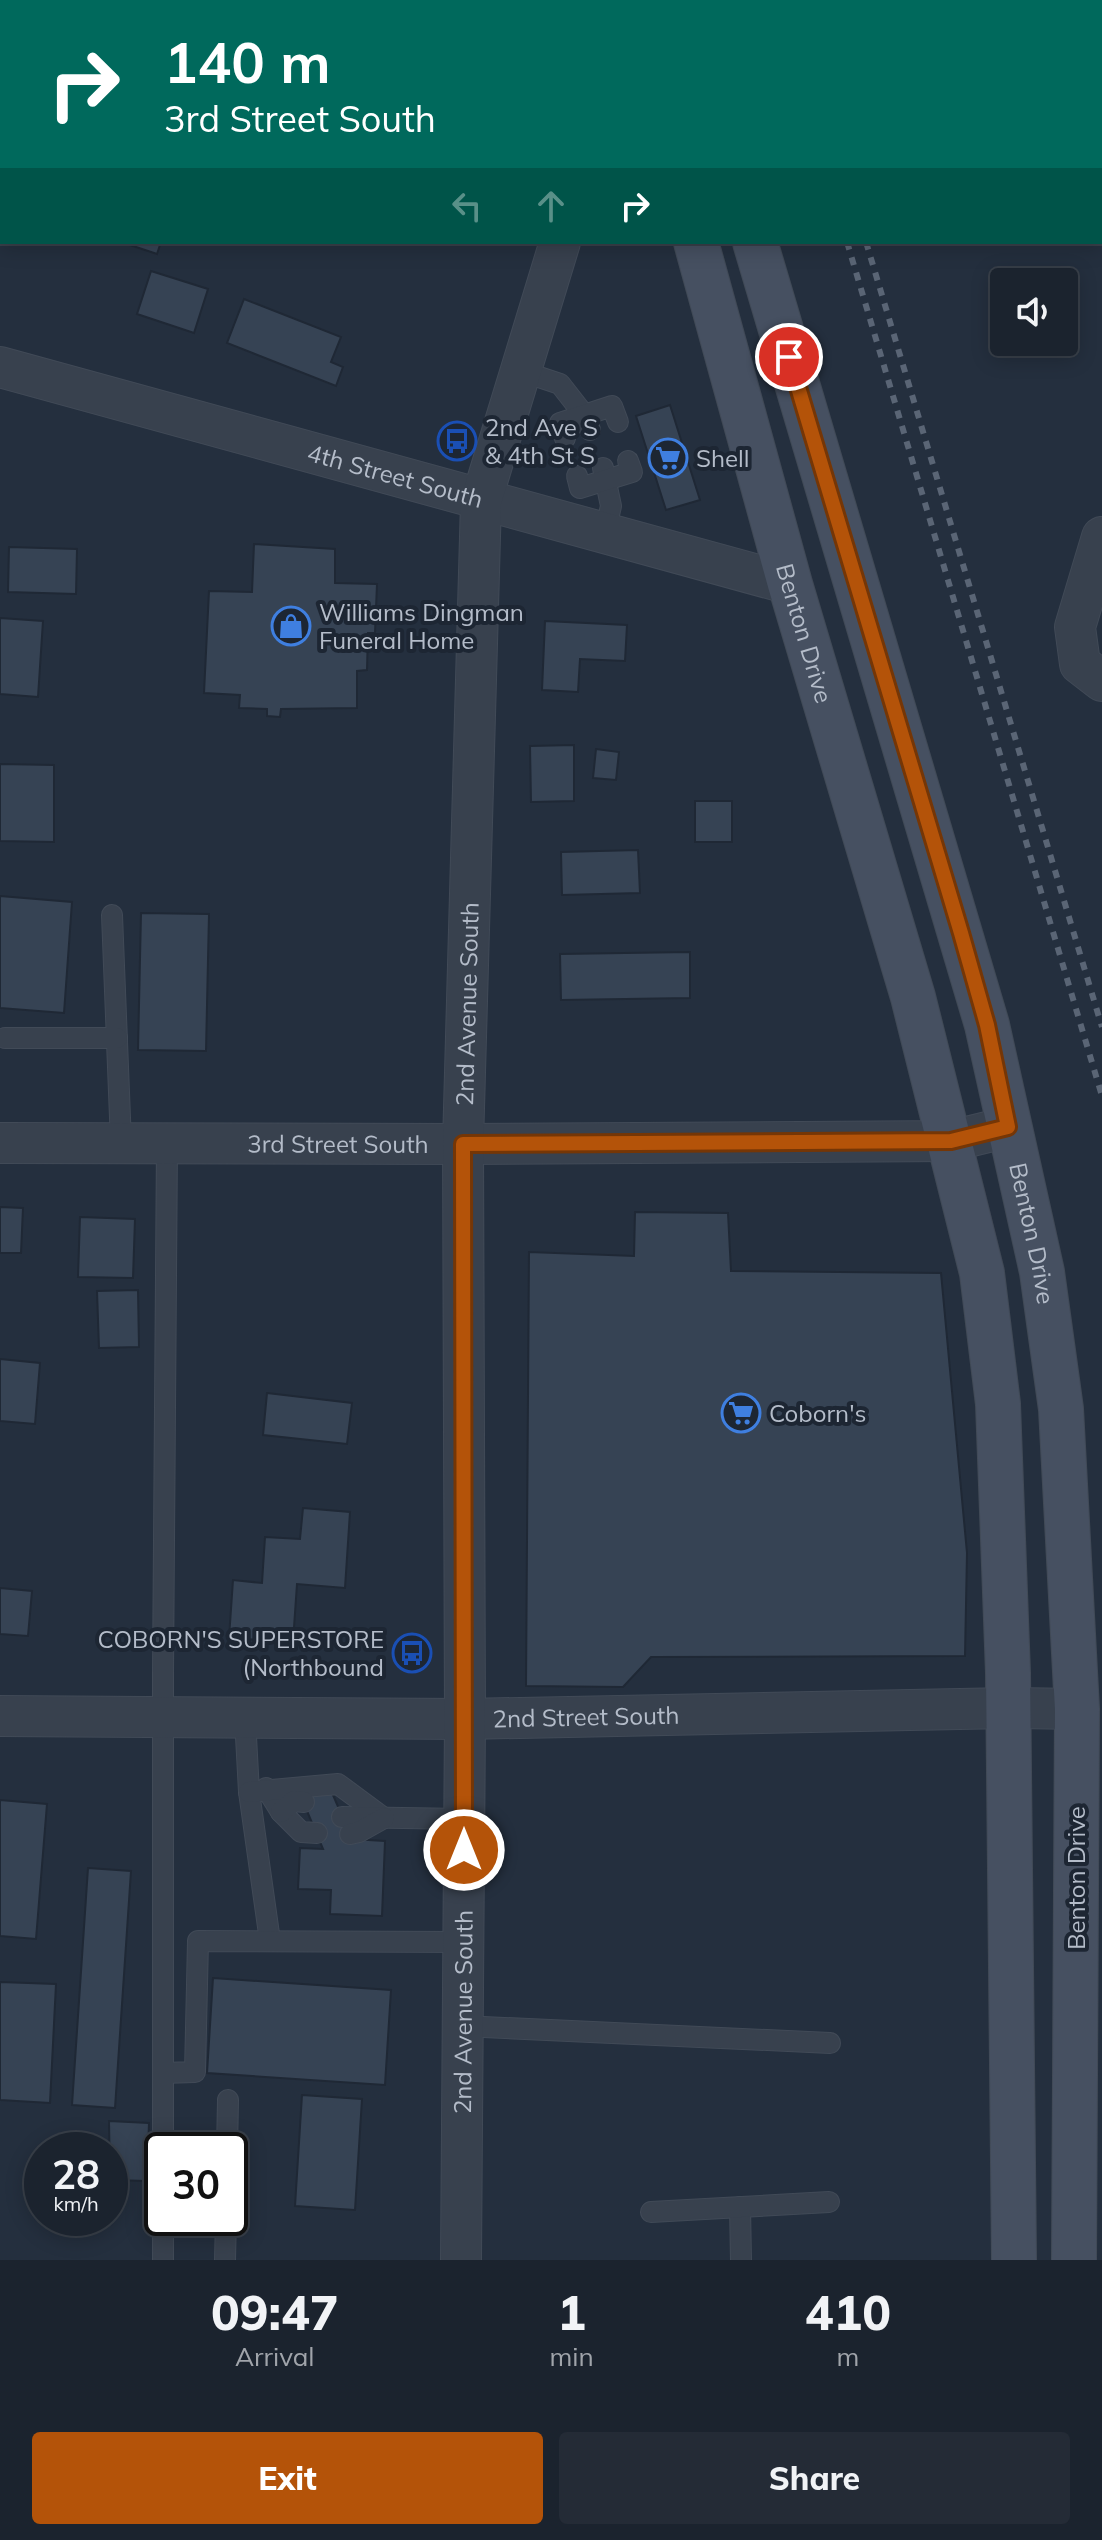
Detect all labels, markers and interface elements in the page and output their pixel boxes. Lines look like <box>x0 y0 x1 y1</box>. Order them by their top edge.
text: 140 m <box>164 27 331 97</box>
icon: right <box>32 32 136 136</box>
text: 3rd Street South <box>164 96 436 141</box>
icon: left <box>445 184 489 228</box>
icon: ahead <box>529 184 573 228</box>
icon: right <box>613 184 657 228</box>
map controls <box>990 268 1078 356</box>
button: sound <box>990 268 1078 356</box>
pin <box>755 323 823 391</box>
icon: arrive <box>767 335 811 379</box>
place label: 2nd Ave S & 4th St S <box>485 412 598 470</box>
bus stop icon: 2nd Ave S & 4th St S <box>436 420 478 462</box>
street label: 4th Street South <box>304 437 487 514</box>
supermarket icon: Shell <box>647 437 689 479</box>
place label: Shell <box>696 443 750 473</box>
street label: Benton Drive <box>770 560 840 706</box>
place label: Williams Dingman Funeral Home <box>319 597 524 655</box>
shop icon: Williams Dingman Funeral Home <box>270 605 312 647</box>
street label: 2nd Avenue South <box>449 902 485 1106</box>
street label: 3rd Street South <box>247 1129 429 1159</box>
street label: Benton Drive <box>1003 1160 1061 1306</box>
supermarket icon: Coborn's <box>720 1392 762 1434</box>
place label: Coborn's <box>769 1398 866 1428</box>
place label: COBORN'S SUPERSTORE (Northbound <box>98 1624 384 1682</box>
bus stop icon: COBORN'S SUPERSTORE (Northbound <box>391 1632 433 1674</box>
street label: 2nd Street South <box>492 1700 680 1733</box>
street label: Benton Drive <box>1061 1806 1091 1950</box>
position arrow <box>422 1808 506 1892</box>
street label: 2nd Avenue South <box>447 1910 479 2114</box>
speed limit sign: 30 <box>144 2132 248 2236</box>
text: 28 <box>52 2149 100 2199</box>
text: km/h <box>53 2191 99 2216</box>
text: 09:47 <box>211 2282 339 2342</box>
text: 1 <box>557 2282 586 2342</box>
text: 410 <box>805 2282 891 2342</box>
text: Arrival <box>235 2340 315 2373</box>
text: min <box>550 2340 594 2373</box>
text: m <box>836 2340 859 2373</box>
button: Exit <box>32 2432 543 2524</box>
button: Share <box>559 2432 1070 2524</box>

